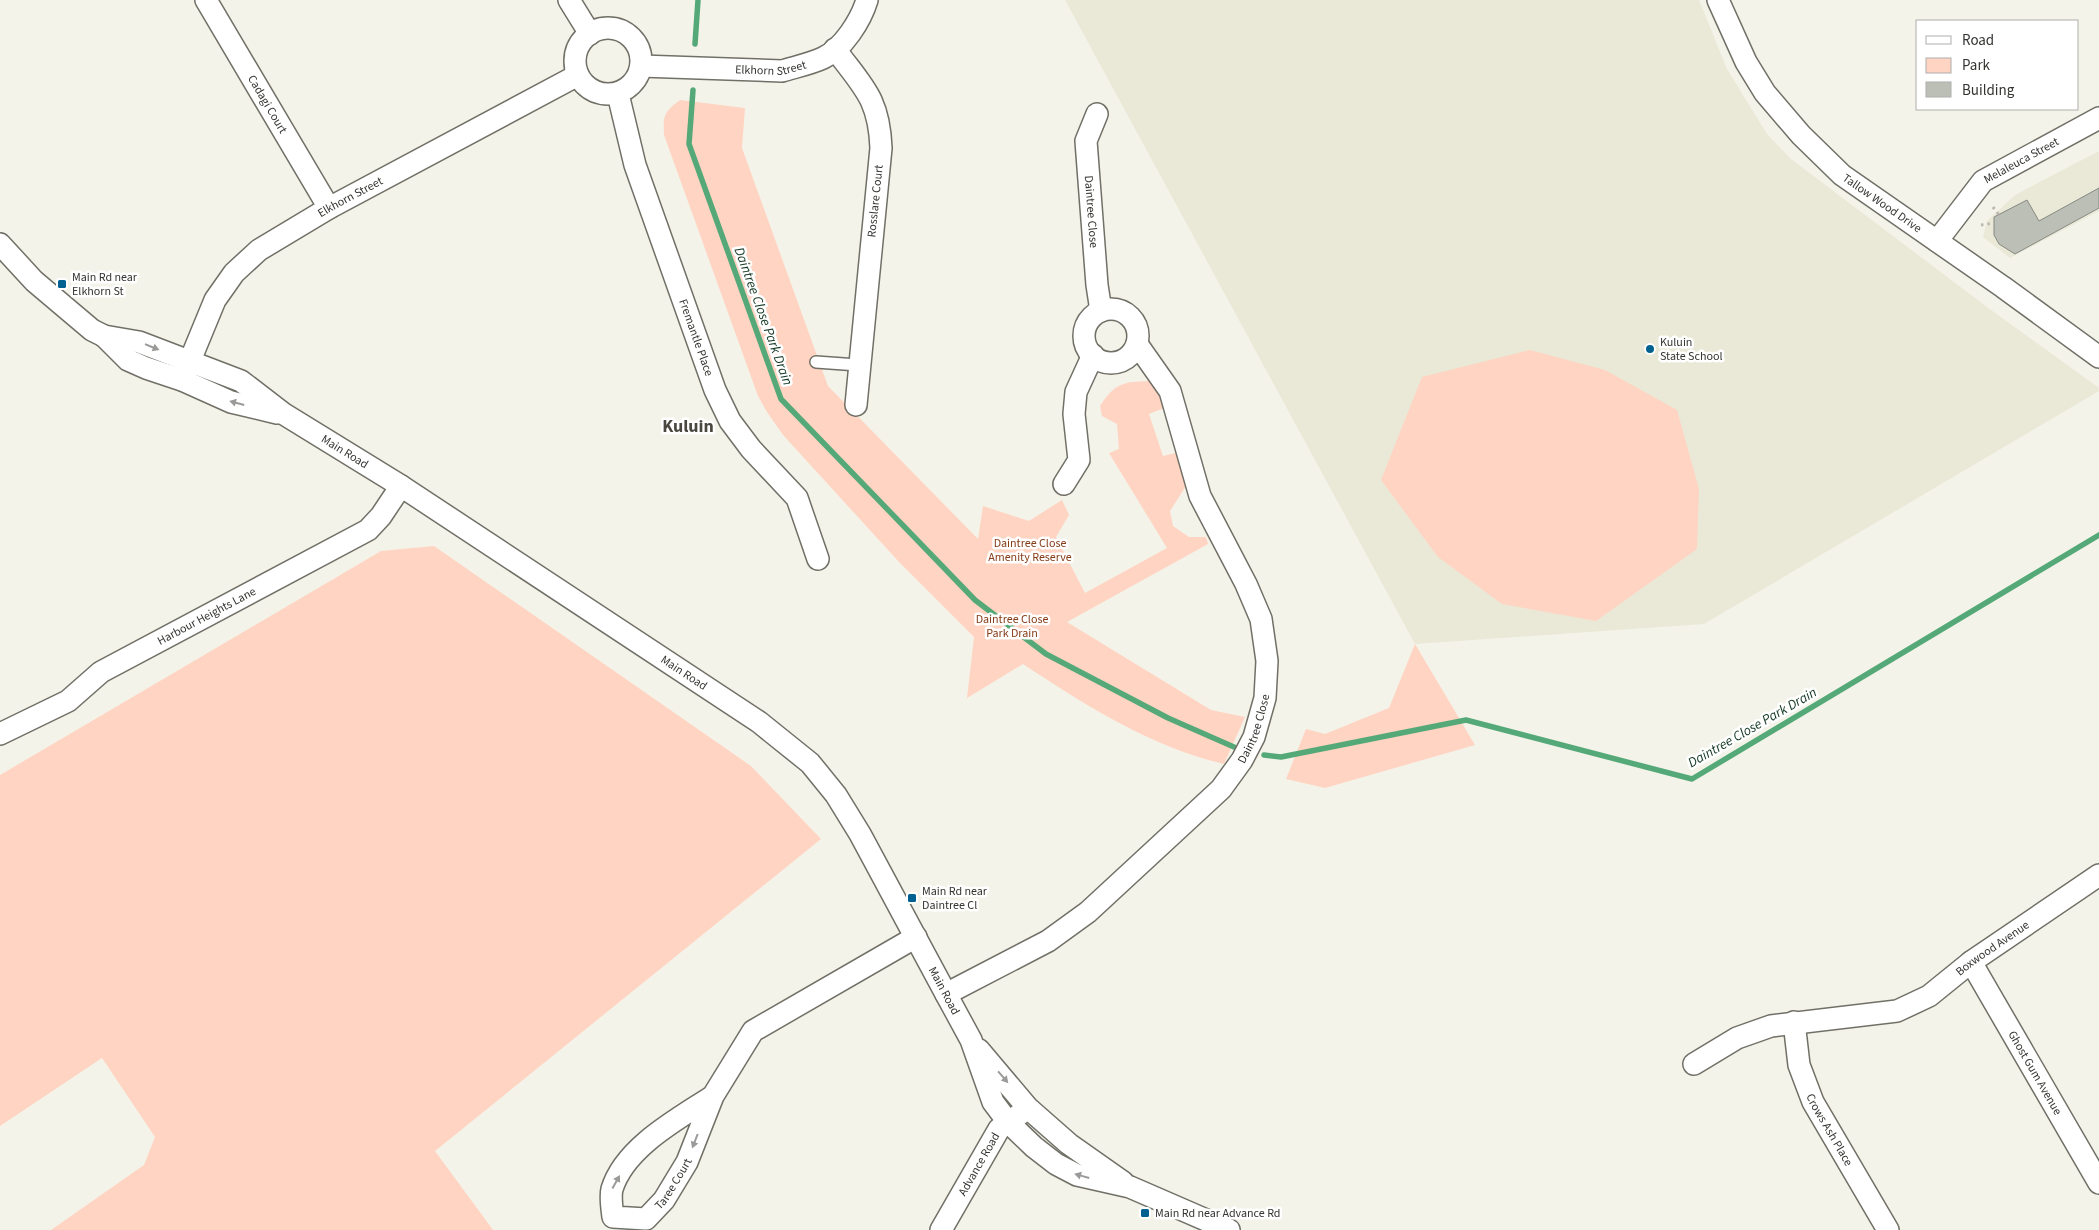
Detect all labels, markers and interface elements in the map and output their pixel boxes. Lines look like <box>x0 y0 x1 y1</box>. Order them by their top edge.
legend <box>1916 20 2079 110</box>
text: Road <box>1962 30 1994 51</box>
text: Park <box>1962 55 1991 76</box>
street label: Elkhorn Street <box>735 57 808 80</box>
street label: Cadagi Court <box>243 72 291 137</box>
text: Building <box>1962 80 2015 101</box>
street label: Melaleuca Street <box>1981 133 2062 188</box>
street label: Rosslare Court <box>863 164 888 238</box>
street label: Tallow Wood Drive <box>1839 170 1925 237</box>
street label: Elkhorn Street <box>315 173 386 222</box>
street label: Daintree Close <box>1080 175 1102 249</box>
water label: Daintree Close Park Drain <box>729 244 797 388</box>
place label: Main Rd near Elkhorn St <box>72 269 138 300</box>
marker: Main Rd near Elkhorn St <box>56 278 68 290</box>
street label: Fremantle Place <box>674 297 717 379</box>
place label: Kuluin State School <box>1660 334 1723 365</box>
marker: Kuluin State School <box>1644 343 1656 355</box>
one-way arrow <box>144 344 159 351</box>
one-way arrow <box>229 399 245 407</box>
district label: Kuluin <box>662 414 714 439</box>
street label: Main Road <box>318 431 371 473</box>
park label: Daintree Close Amenity Reserve <box>988 535 1072 566</box>
street label: Harbour Heights Lane <box>154 583 259 650</box>
park label: Daintree Close Park Drain <box>976 611 1048 642</box>
street label: Main Road <box>657 652 710 695</box>
water label: Daintree Close Park Drain <box>1684 683 1821 773</box>
street label: Daintree Close <box>1234 694 1274 767</box>
place label: Main Rd near Daintree Cl <box>922 883 988 914</box>
marker: Main Rd near Daintree Cl <box>906 892 918 904</box>
street label: Boxwood Avenue <box>1952 917 2033 980</box>
street label: Main Road <box>924 964 964 1018</box>
street label: Ghost Gum Avenue <box>2004 1028 2066 1118</box>
one-way arrow <box>997 1070 1009 1082</box>
street label: Crows Ash Place <box>1802 1091 1857 1169</box>
street label: Advance Road <box>954 1130 1004 1199</box>
one-way arrow <box>691 1134 699 1149</box>
street label: Taree Court <box>651 1156 697 1214</box>
one-way arrow <box>1075 1172 1090 1180</box>
one-way arrow <box>612 1175 621 1188</box>
place label: Main Rd near Advance Rd <box>1155 1205 1281 1222</box>
marker: Main Rd near Advance Rd <box>1139 1207 1151 1219</box>

